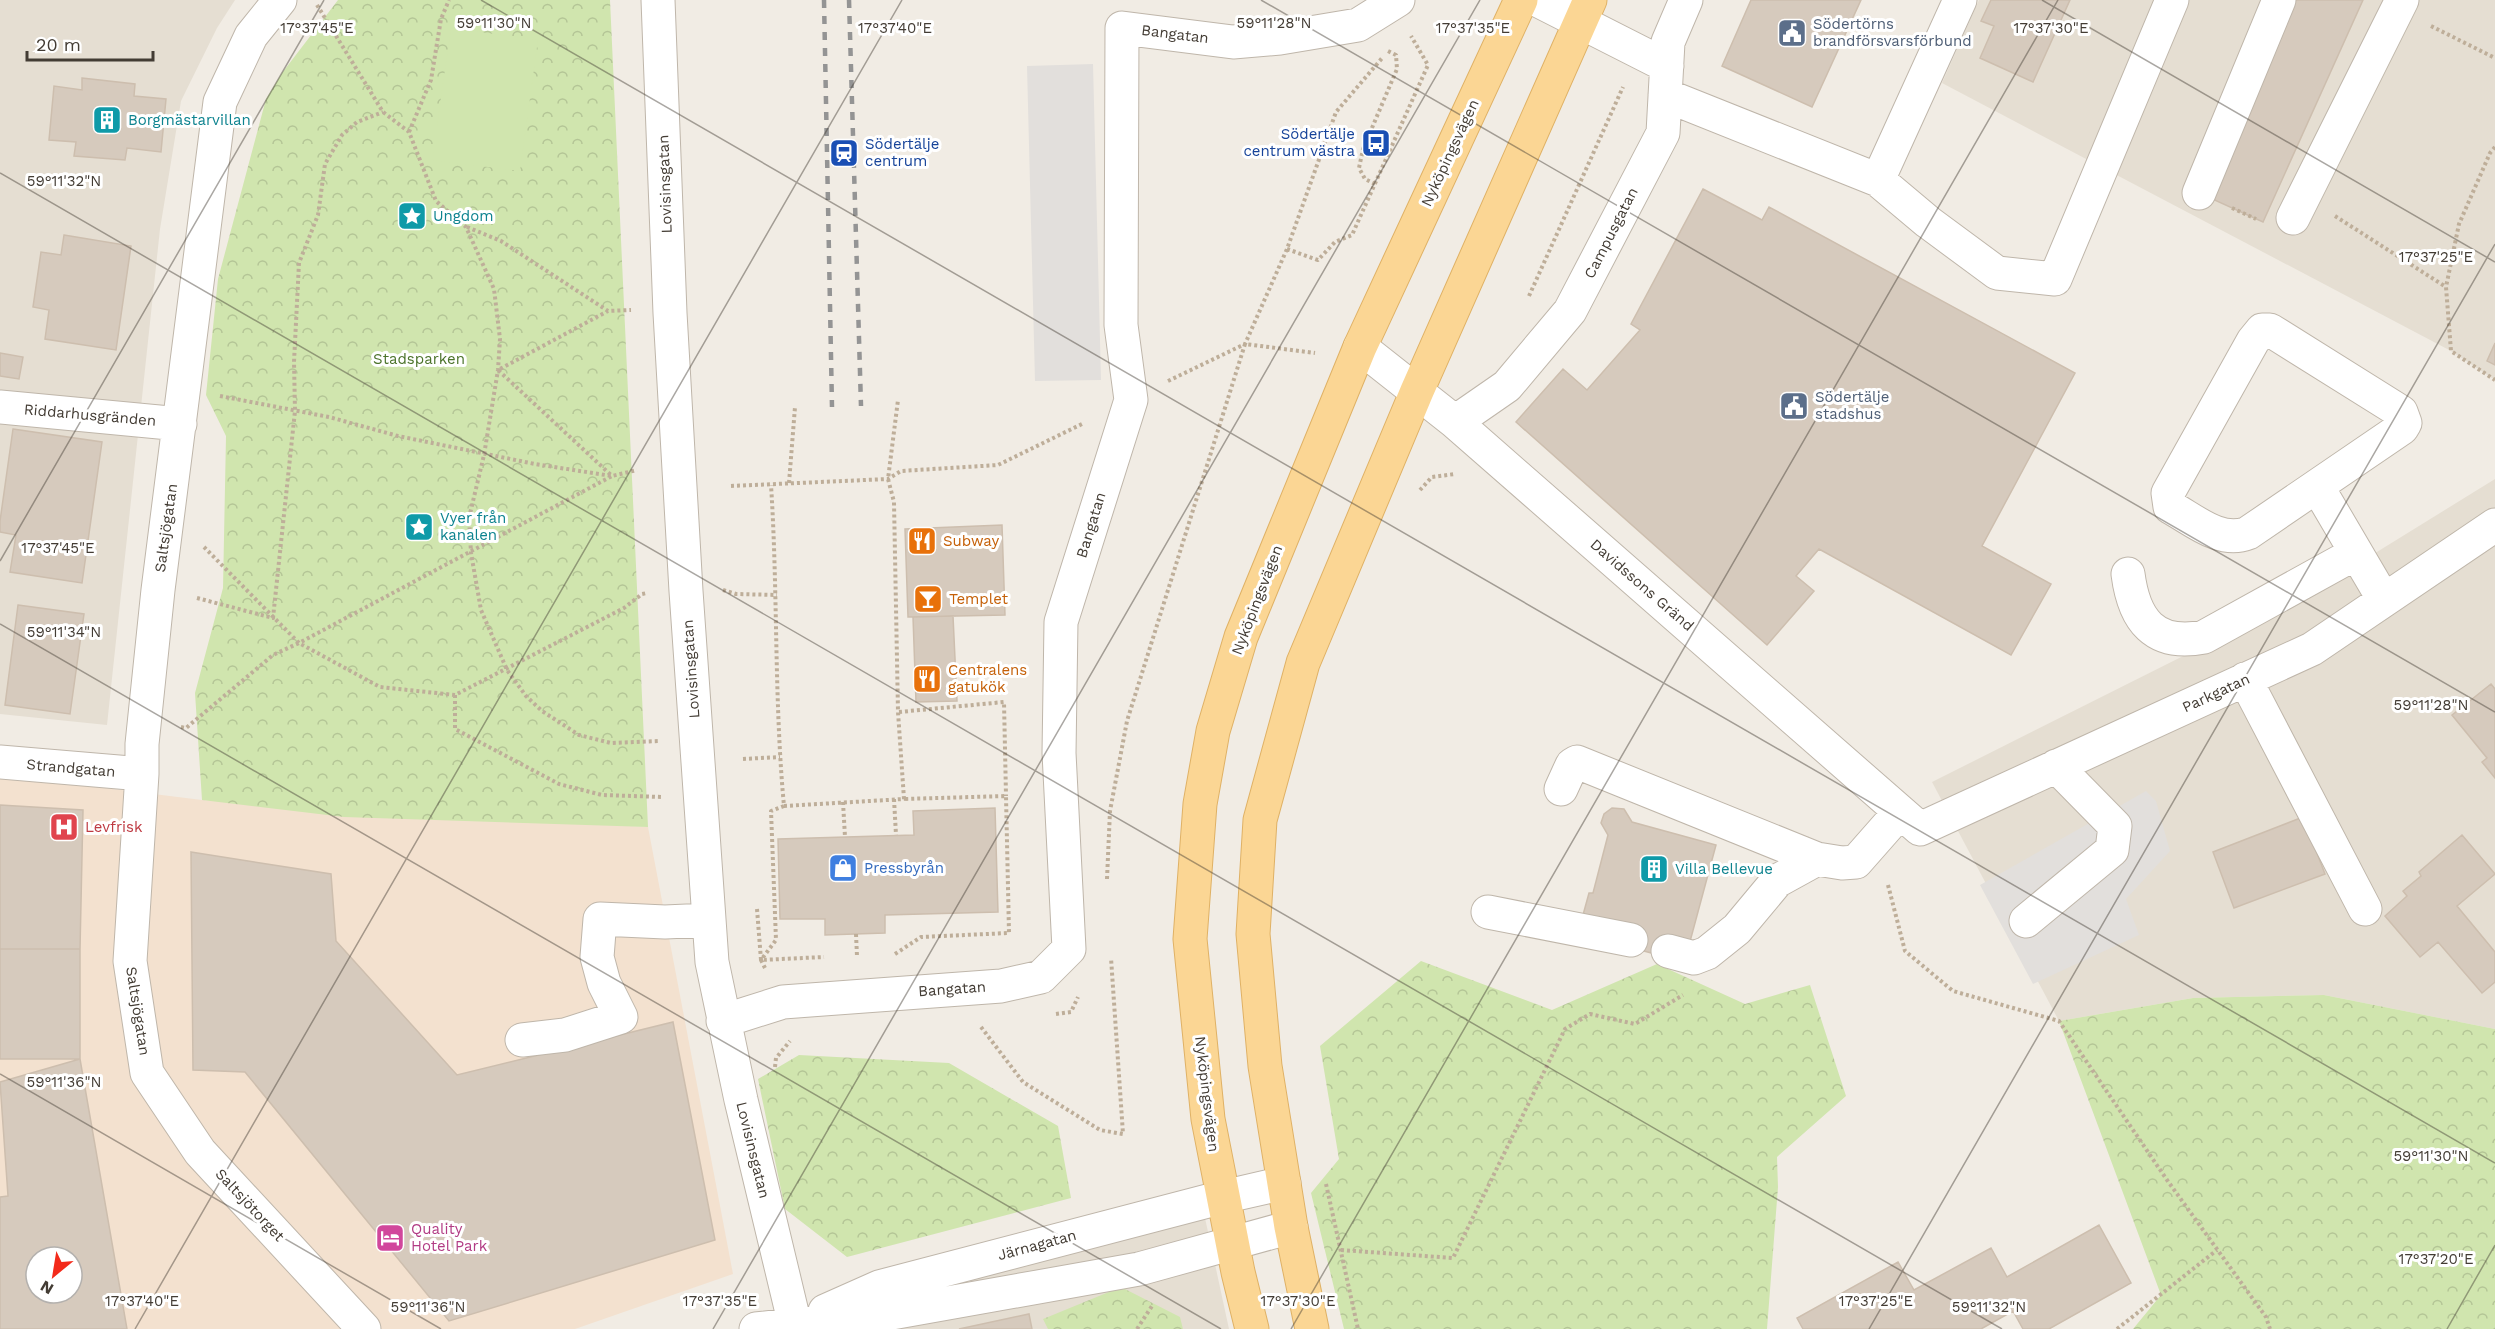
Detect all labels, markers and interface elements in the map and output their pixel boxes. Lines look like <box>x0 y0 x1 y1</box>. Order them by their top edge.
text: 59°11'30"N <box>456 14 532 32</box>
text: 59°11'28"N <box>1236 14 1312 32</box>
place label: Södertörns brandförsvarsförbund <box>1813 15 1972 50</box>
public building icon: Södertörns brandförsvarsförbund <box>1776 17 1808 49</box>
text: 17°37'45"E <box>280 19 354 37</box>
text: 17°37'40"E <box>858 19 932 37</box>
text: 17°37'35"E <box>1436 19 1510 37</box>
text: 17°37'30"E <box>2014 19 2088 37</box>
street label: Bangatan <box>1140 21 1210 47</box>
scale bar <box>27 24 153 62</box>
text: 20 m <box>36 34 81 55</box>
street label: Nyköpingsvägen <box>1417 96 1483 210</box>
building icon: Borgmästarvillan <box>91 104 123 136</box>
place label: Borgmästarvillan <box>128 111 251 129</box>
place label: Södertälje centrum västra <box>1243 125 1356 160</box>
bus stop icon: Södertälje centrum västra <box>1360 127 1392 159</box>
street label: Lovisinsgatan <box>654 134 676 234</box>
place label: Södertälje centrum <box>865 135 939 170</box>
station icon: Södertälje centrum <box>828 137 860 169</box>
text: 59°11'32"N <box>27 172 101 190</box>
street label: Campusgatan <box>1580 184 1642 282</box>
place icon: Ungdom <box>396 200 428 232</box>
place label: Ungdom <box>433 207 494 225</box>
text: 17°37'25"E <box>2399 248 2473 266</box>
park label: Stadsparken <box>373 350 465 368</box>
place label: Södertälje stadshus <box>1815 388 1889 423</box>
public building icon: Södertälje stadshus <box>1778 390 1810 422</box>
street label: Riddarhusgränden <box>23 400 157 430</box>
street label: Saltsjögatan <box>151 482 181 574</box>
street label: Bangatan <box>1072 490 1110 560</box>
place label: Vyer från kanalen <box>440 509 506 544</box>
place icon: Vyer från kanalen <box>403 511 435 543</box>
restaurant icon: Subway <box>906 525 938 557</box>
place label: Subway <box>943 532 999 550</box>
street label: Davidssons Gränd <box>1587 535 1697 635</box>
text: 17°37'45"E <box>21 539 95 557</box>
street label: Nyköpingsvägen <box>1228 542 1286 658</box>
bar icon: Templet <box>912 583 944 615</box>
place label: Templet <box>949 590 1009 608</box>
street label: Lovisinsgatan <box>679 619 703 719</box>
text: 59°11'34"N <box>27 623 101 641</box>
place label: Centralens gatukök <box>948 661 1027 696</box>
restaurant icon: Centralens gatukök <box>911 663 943 695</box>
street label: Parkgatan <box>2179 670 2253 716</box>
text: 59°11'28"N <box>2393 696 2469 714</box>
street label: Strandgatan <box>26 755 116 781</box>
hospital icon: Levfrisk <box>48 811 80 843</box>
place label: Levfrisk <box>85 818 143 836</box>
shop icon: Pressbyrån <box>827 852 859 884</box>
building icon: Villa Bellevue <box>1638 853 1670 885</box>
place label: Pressbyrån <box>864 859 944 877</box>
place label: Villa Bellevue <box>1675 860 1773 878</box>
street label: Saltsjögatan <box>122 965 154 1057</box>
street label: Bangatan <box>918 978 986 1000</box>
street label: Nyköpingsvägen <box>1191 1035 1223 1153</box>
text: 59°11'36"N <box>26 1073 102 1091</box>
street label: Lovisinsgatan <box>732 1100 774 1200</box>
text: 59°11'30"N <box>2393 1147 2469 1165</box>
street label: Saltsjötorget <box>212 1165 289 1246</box>
place label: Quality Hotel Park <box>411 1220 488 1255</box>
hotel icon: Quality Hotel Park <box>374 1222 406 1254</box>
street label: Järnagatan <box>996 1226 1078 1264</box>
north arrow <box>24 1245 84 1305</box>
text: 17°37'20"E <box>2399 1250 2473 1268</box>
text: N <box>37 1276 57 1299</box>
text: 17°37'40"E <box>105 1292 179 1310</box>
text: 17°37'35"E <box>683 1292 757 1310</box>
text: 17°37'30"E <box>1261 1292 1335 1310</box>
text: 17°37'25"E <box>1839 1292 1913 1310</box>
text: 59°11'36"N <box>390 1298 466 1316</box>
text: 59°11'32"N <box>1952 1298 2026 1316</box>

